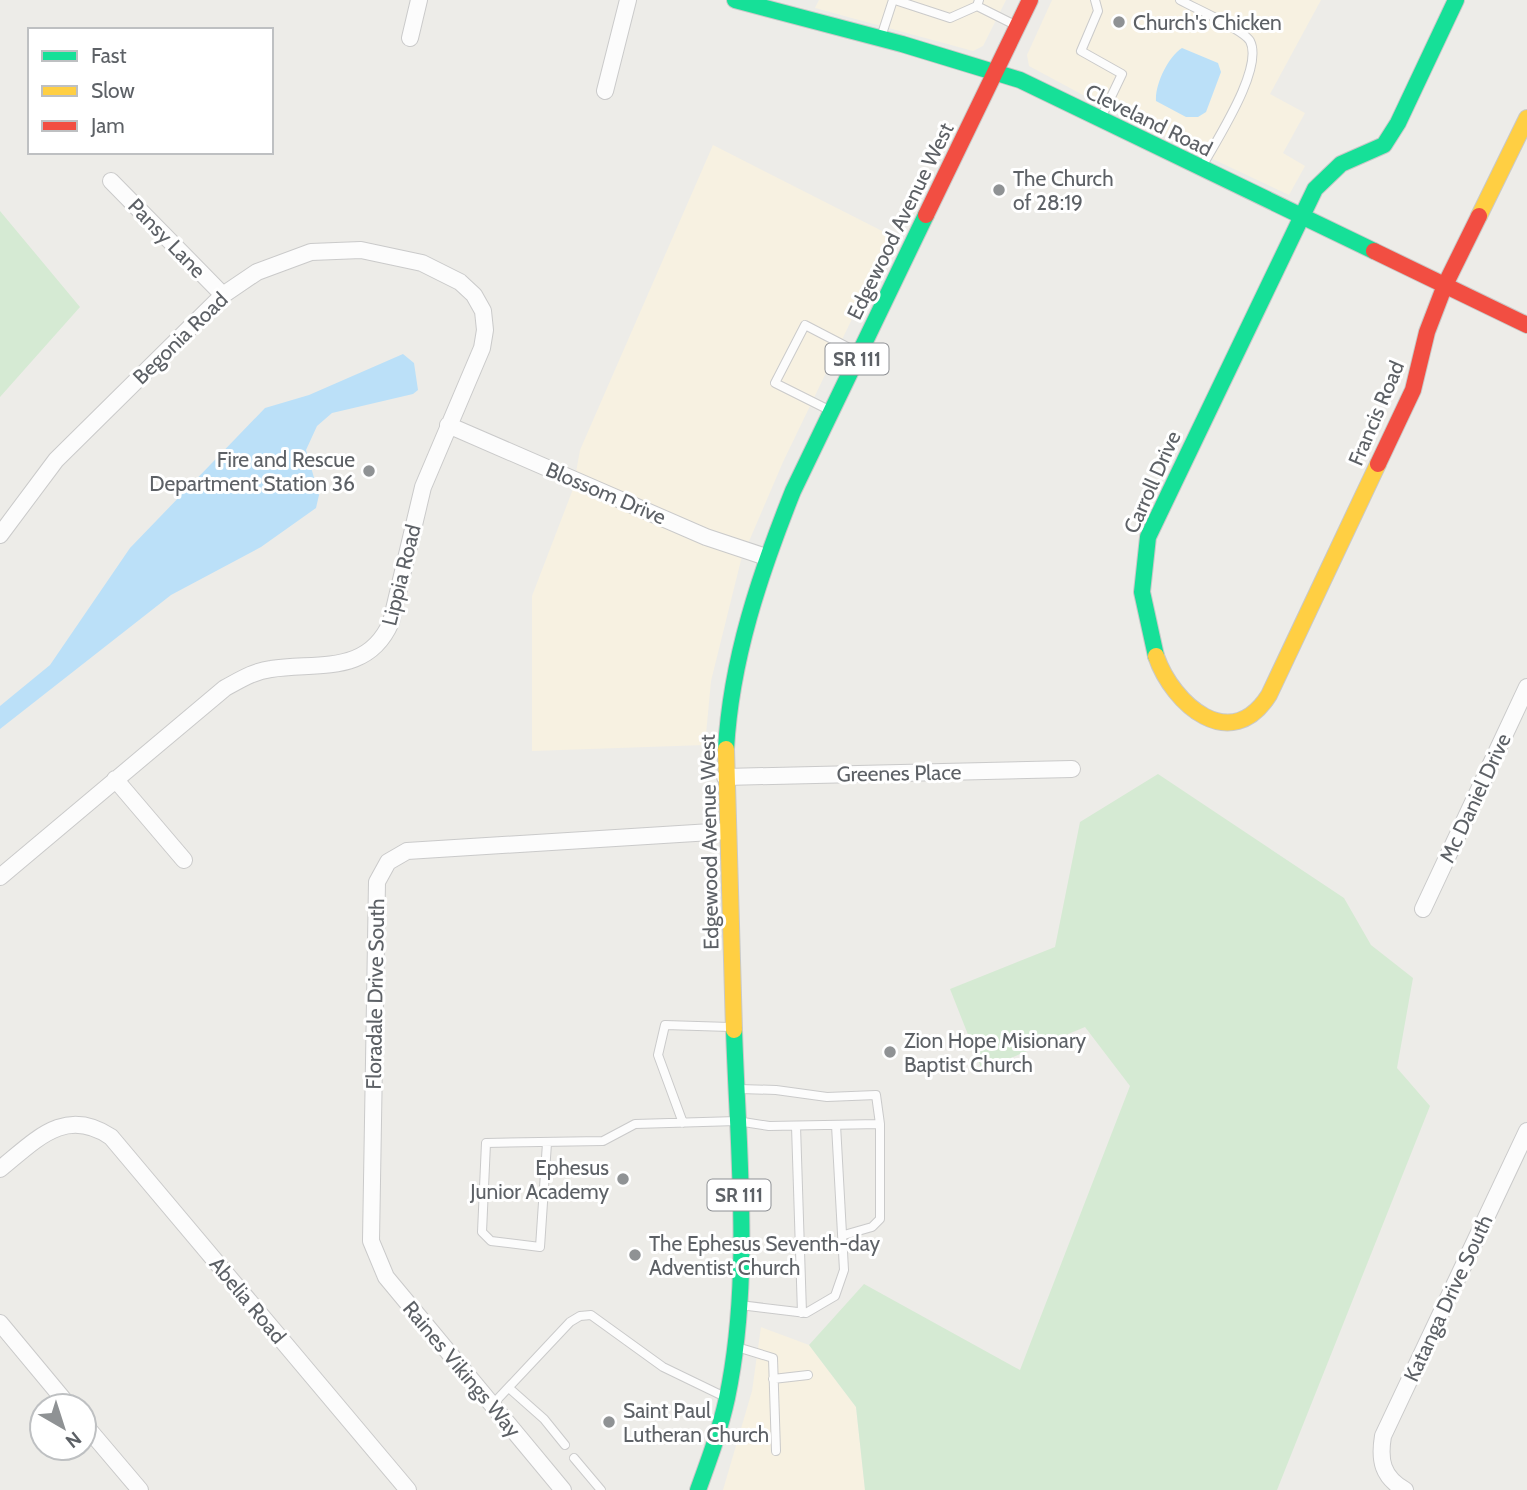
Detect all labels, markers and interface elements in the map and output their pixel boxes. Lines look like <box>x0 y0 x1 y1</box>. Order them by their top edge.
place label: Church's Chicken <box>1133 10 1282 35</box>
marker: Church's Chicken <box>1111 14 1127 30</box>
legend <box>28 28 273 154</box>
text: Fast <box>91 43 127 68</box>
text: Slow <box>91 78 135 103</box>
street label: Cleveland Road <box>1081 79 1217 161</box>
text: Jam <box>90 113 125 138</box>
street label: Edgewood Avenue West <box>841 119 959 323</box>
place label: The Church of 28:19 <box>1013 166 1114 215</box>
marker: The Church of 28:19 <box>991 182 1007 198</box>
street label: Pansy Lane <box>123 193 211 283</box>
street label: Begonia Road <box>127 287 233 389</box>
road number: SR 111 <box>826 344 888 374</box>
street label: Francis Road <box>1343 357 1409 469</box>
street label: Carroll Drive <box>1118 427 1186 537</box>
place label: Fire and Rescue Department Station 36 <box>149 447 355 496</box>
street label: Blossom Drive <box>542 456 670 530</box>
marker: Fire and Rescue Department Station 36 <box>361 463 377 479</box>
street label: Lippia Road <box>376 522 426 628</box>
street label: Mc Daniel Drive <box>1434 729 1516 867</box>
street label: Edgewood Avenue West <box>695 734 723 950</box>
street label: Greenes Place <box>836 759 962 787</box>
street label: Floradale Drive South <box>361 898 389 1090</box>
place label: Zion Hope Misionary Baptist Church <box>904 1028 1087 1077</box>
marker: Zion Hope Misionary Baptist Church <box>882 1044 898 1060</box>
place label: Ephesus Junior Academy <box>469 1155 609 1204</box>
marker: Ephesus Junior Academy <box>615 1171 631 1187</box>
road number: SR 111 <box>708 1180 770 1210</box>
street label: Katanga Drive South <box>1398 1211 1498 1385</box>
place label: The Ephesus Seventh-day Adventist Church <box>649 1231 880 1280</box>
marker: The Ephesus Seventh-day Adventist Church <box>627 1247 643 1263</box>
street label: Abelia Road <box>205 1252 291 1348</box>
street label: Raines Vikings Way <box>398 1296 526 1442</box>
north arrow <box>28 1392 98 1462</box>
place label: Saint Paul Lutheran Church <box>623 1398 769 1447</box>
marker: Saint Paul Lutheran Church <box>601 1414 617 1430</box>
text: N <box>61 1427 86 1453</box>

